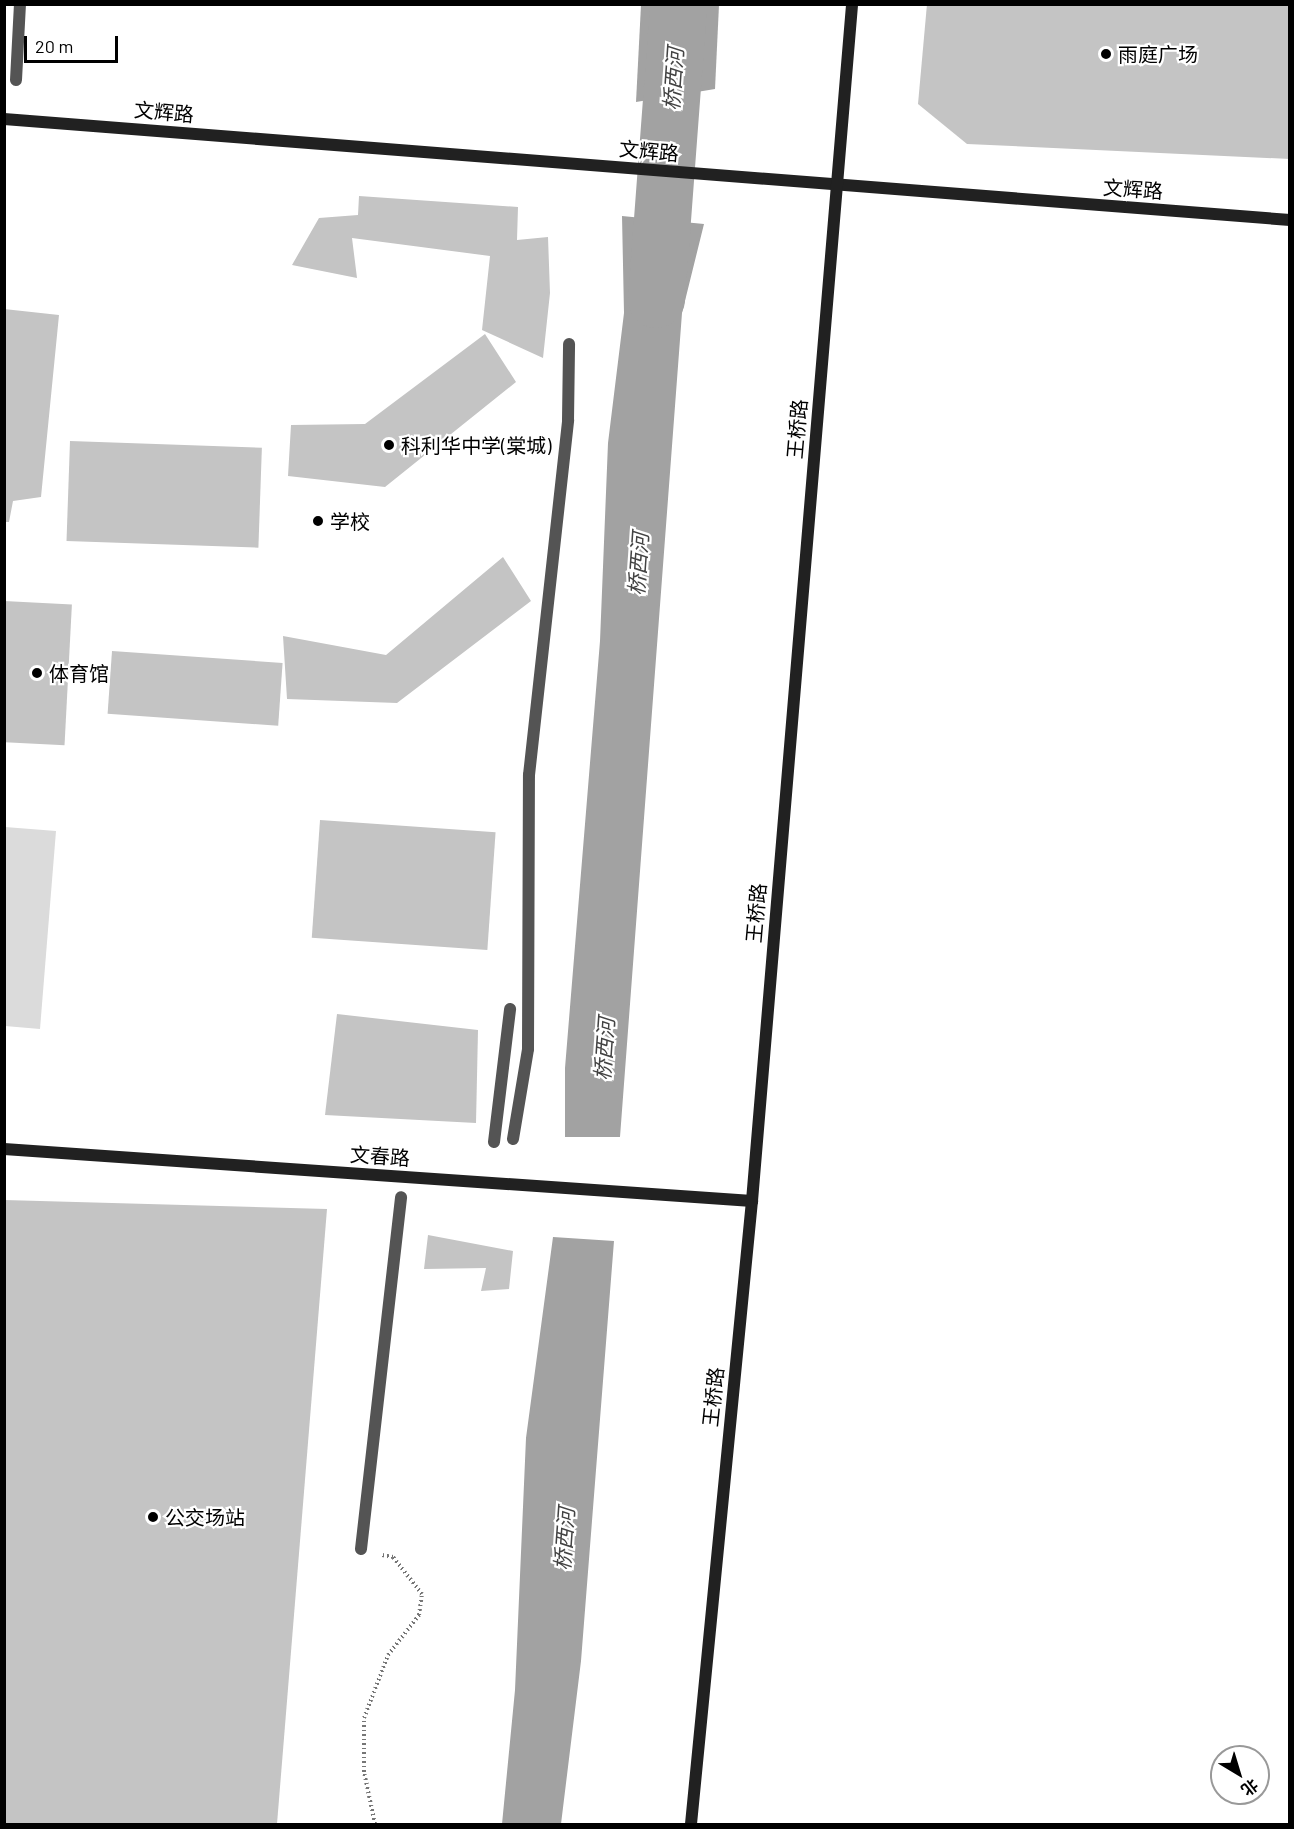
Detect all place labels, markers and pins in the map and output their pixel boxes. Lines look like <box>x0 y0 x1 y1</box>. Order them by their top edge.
place label: 雨庭广场 <box>1118 42 1198 66</box>
marker: 雨庭广场 <box>1099 47 1113 61</box>
place label: 科利华中学(棠城) <box>401 433 551 457</box>
marker: 科利华中学(棠城) <box>382 438 396 452</box>
place label: 学校 <box>330 509 370 533</box>
marker: 学校 <box>311 514 325 528</box>
place label: 体育馆 <box>49 661 109 685</box>
marker: 体育馆 <box>30 666 44 680</box>
place label: 公交场站 <box>165 1505 245 1529</box>
marker: 公交场站 <box>146 1510 160 1524</box>

